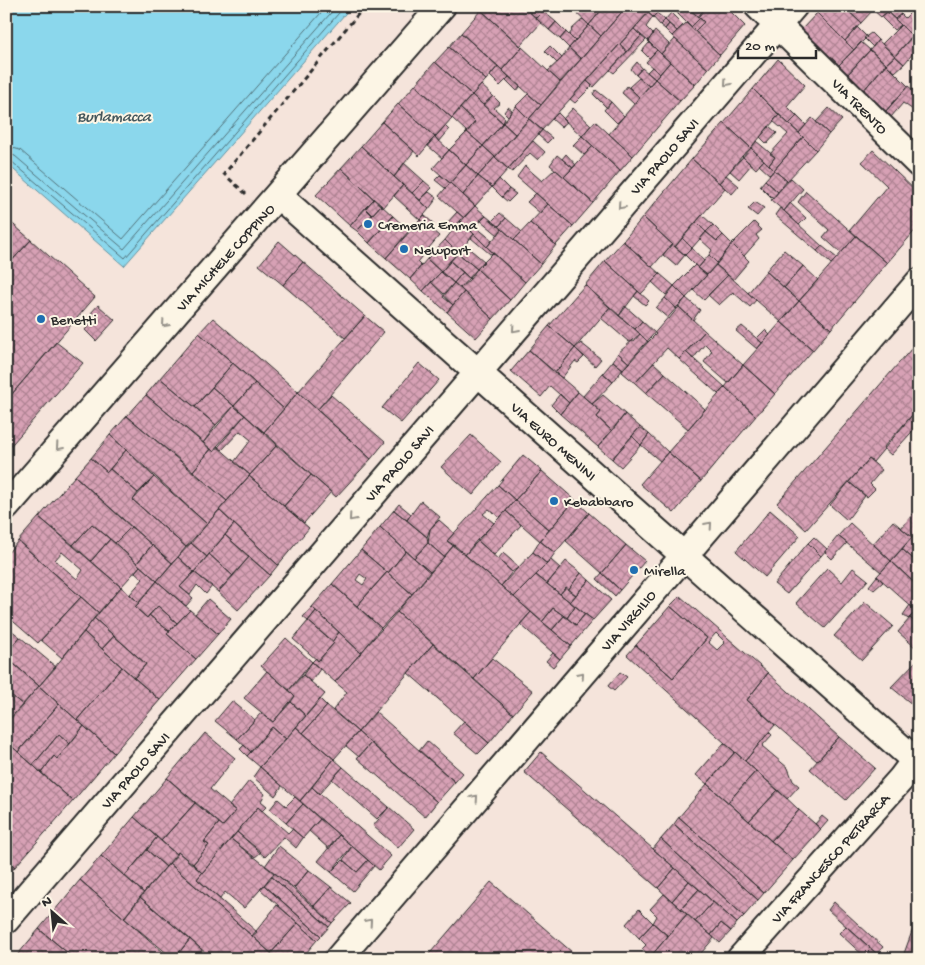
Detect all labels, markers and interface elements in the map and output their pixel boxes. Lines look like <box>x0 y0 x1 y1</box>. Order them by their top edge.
scale bar <box>738 28 815 60</box>
text: 20 m <box>745 38 775 56</box>
street label: VIA TRENTO <box>826 75 890 139</box>
one-way arrow <box>724 77 733 86</box>
water label: Burlamacca <box>77 109 152 128</box>
street label: VIA PAOLO SAVI <box>626 115 704 200</box>
one-way arrow <box>618 200 627 209</box>
street label: VIA MICHELE COPPINO <box>173 201 280 317</box>
place label: Cremeria Emma <box>378 217 478 235</box>
marker: Cremeria Emma <box>362 218 374 230</box>
place label: Newport <box>414 242 472 260</box>
marker: Newport <box>398 243 410 255</box>
place label: Benetti <box>50 312 97 330</box>
marker: Benetti <box>35 313 47 325</box>
one-way arrow <box>162 319 171 328</box>
one-way arrow <box>512 323 521 332</box>
street label: VIA EURO MENINI <box>505 399 599 486</box>
street label: VIA PAOLO SAVI <box>361 422 439 507</box>
one-way arrow <box>56 441 64 450</box>
place label: Kebabbaro <box>564 494 634 512</box>
marker: Kebabbaro <box>548 495 560 507</box>
one-way arrow <box>349 512 357 521</box>
one-way arrow <box>703 521 712 530</box>
place label: Mirella <box>644 563 686 581</box>
marker: Mirella <box>628 564 640 576</box>
street label: VIA VIRGILIO <box>597 587 661 656</box>
one-way arrow <box>575 672 584 681</box>
street label: VIA PAOLO SAVI <box>97 729 175 814</box>
street label: VIA FRANCESCO PETRARCA <box>768 790 895 929</box>
one-way arrow <box>469 795 478 804</box>
north arrow <box>28 888 78 938</box>
text: N <box>39 893 55 912</box>
one-way arrow <box>364 918 373 927</box>

